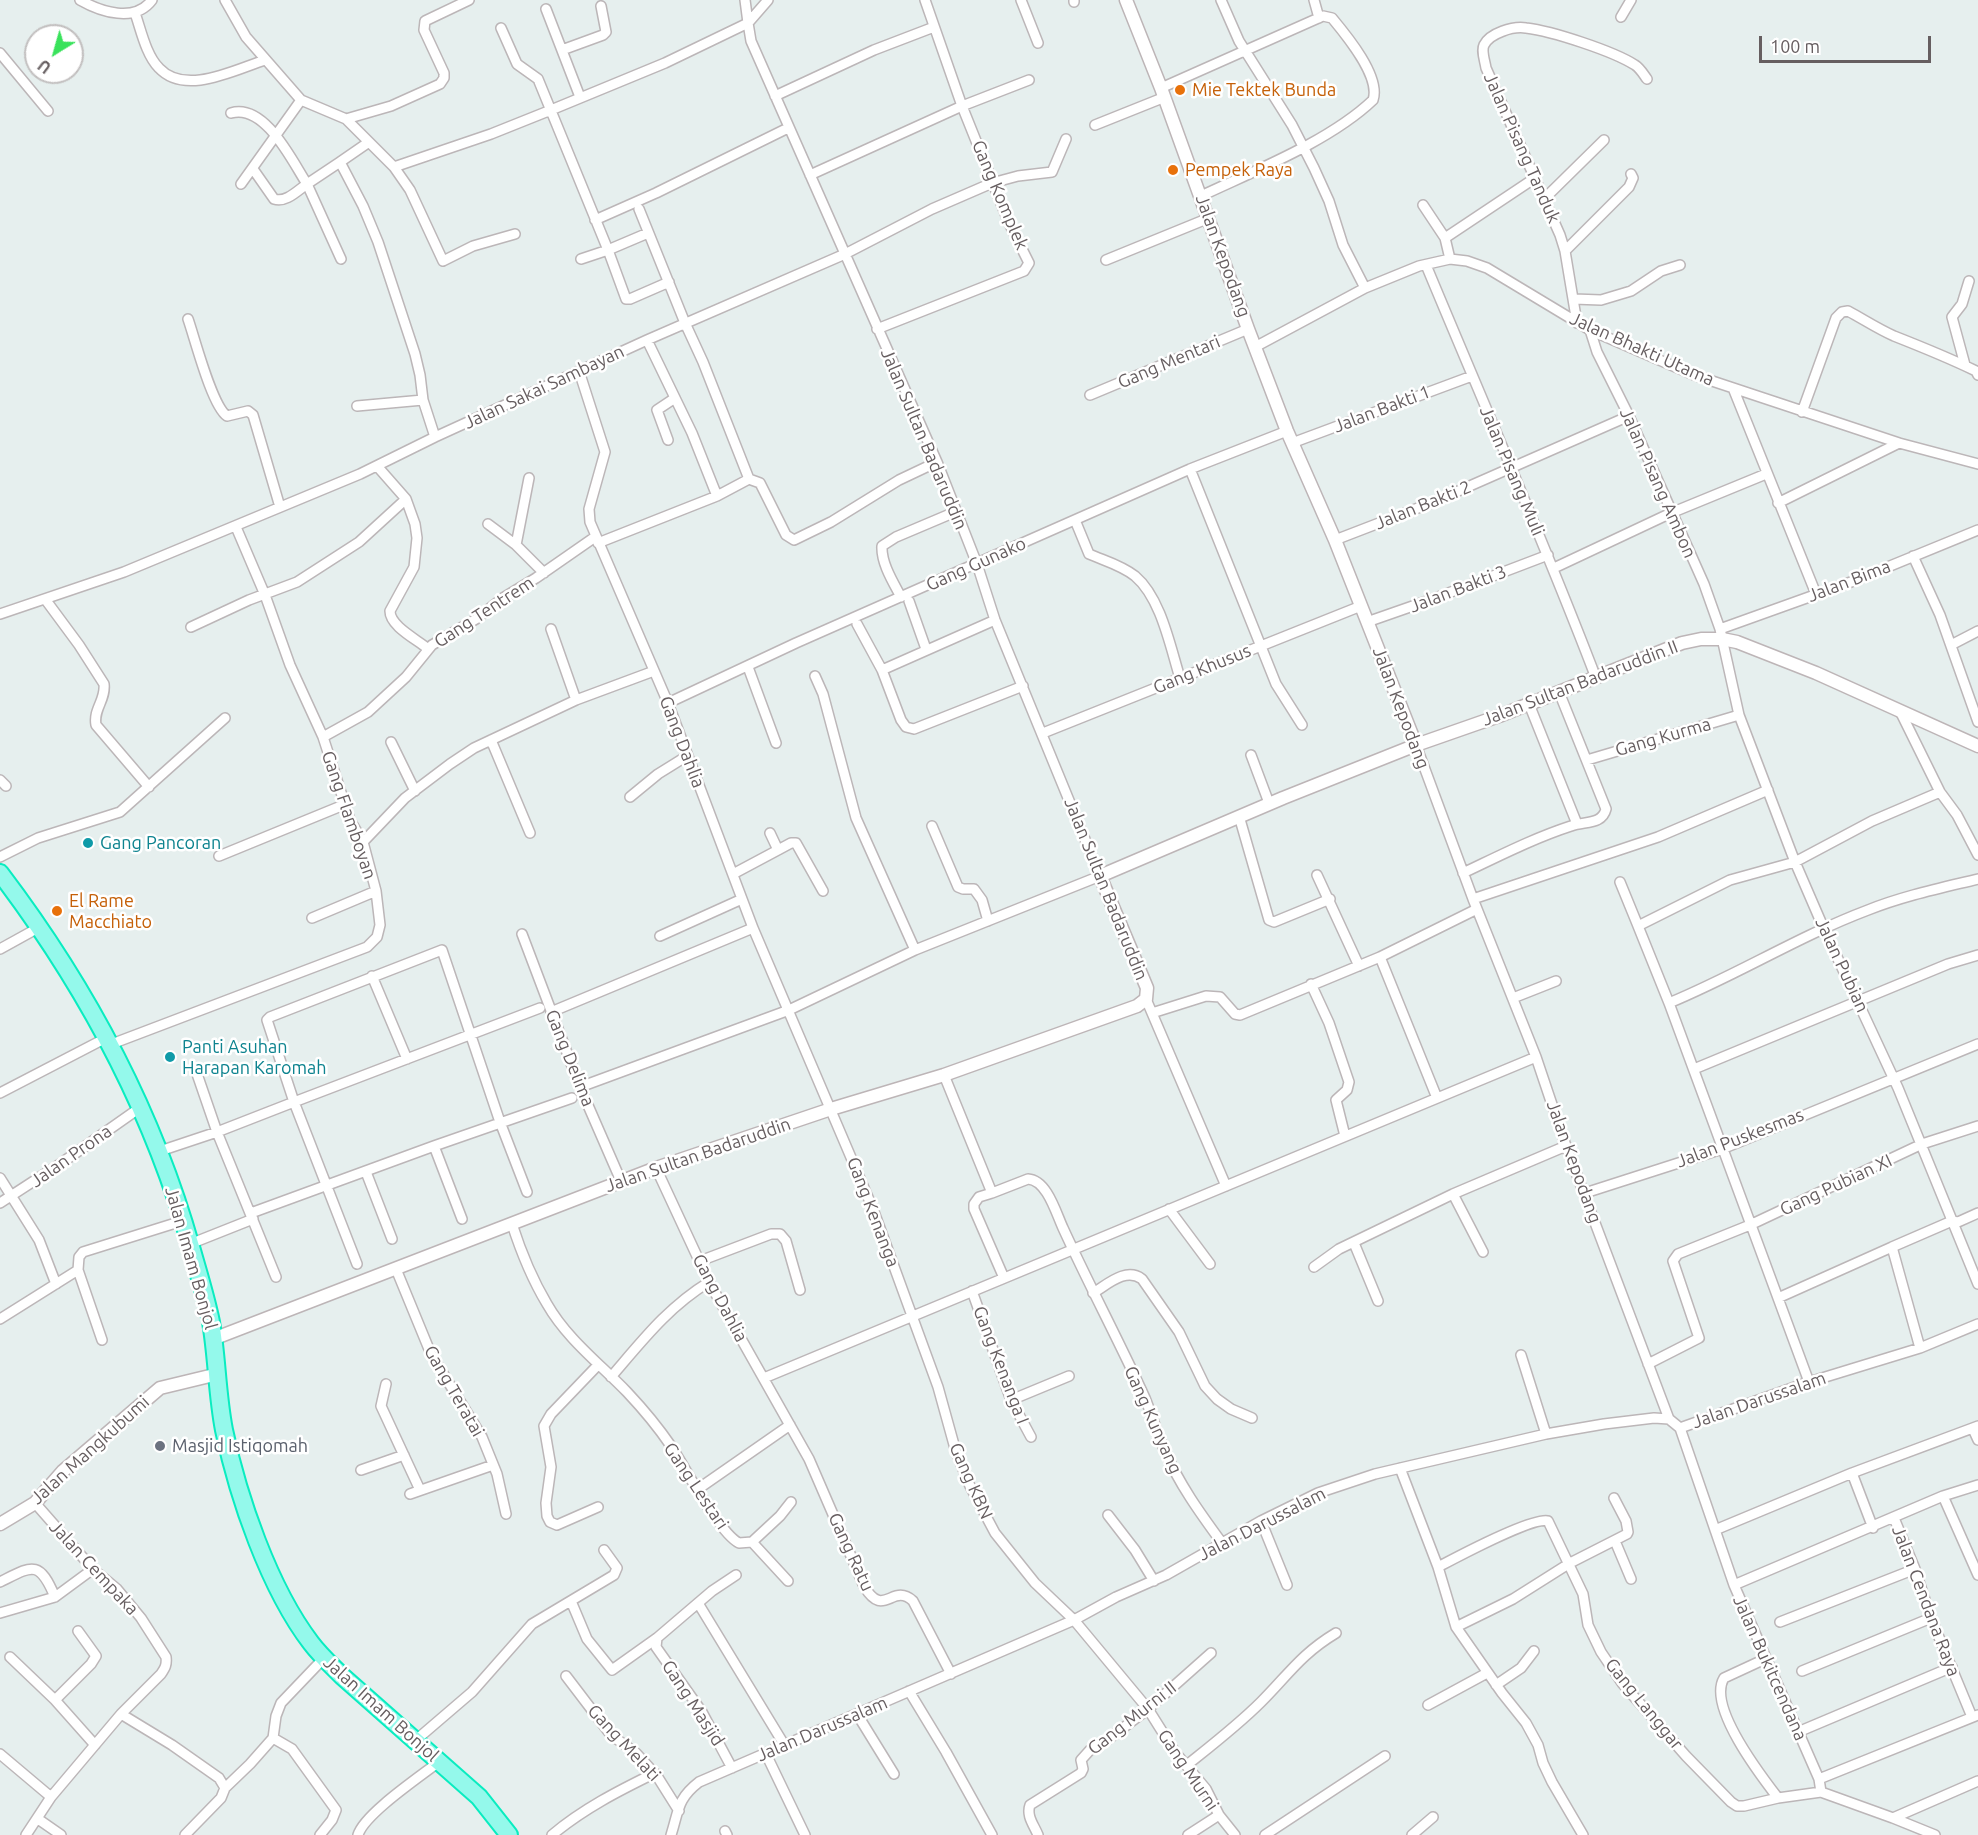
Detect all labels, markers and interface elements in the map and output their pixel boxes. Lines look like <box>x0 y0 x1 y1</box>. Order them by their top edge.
north arrow <box>24 24 84 84</box>
scale bar <box>1762 24 1934 62</box>
text: 100 m <box>1770 36 1820 56</box>
text: U <box>34 56 54 77</box>
street label: Jalan Pisang Tanduk <box>1479 70 1565 226</box>
place label: Mie Tektek Bunda <box>1192 79 1336 101</box>
marker: Mie Tektek Bunda <box>1173 83 1187 97</box>
street label: Gang Komplek <box>967 137 1033 253</box>
place label: Pempek Raya <box>1185 159 1293 181</box>
marker: Pempek Raya <box>1166 163 1180 177</box>
street label: Jalan Kepodang <box>1191 192 1255 320</box>
street label: Jalan Bhakti Utama <box>1567 308 1717 390</box>
street label: Gang Mentari <box>1114 331 1224 393</box>
street label: Jalan Sakai Sambayan <box>460 340 628 434</box>
street label: Jalan Sultan Badaruddin <box>876 345 972 533</box>
street label: Jalan Bakti 1 <box>1331 381 1433 437</box>
street label: Jalan Pisang Muli <box>1475 403 1549 539</box>
street label: Jalan Pisang Ambon <box>1615 405 1701 561</box>
street label: Jalan Bakti 2 <box>1372 476 1474 534</box>
street label: Gang Gunako <box>923 532 1029 596</box>
street label: Jalan Bima <box>1804 555 1894 607</box>
street label: Jalan Bakti 3 <box>1407 561 1509 617</box>
street label: Gang Tentrem <box>430 572 538 652</box>
street label: Jalan Sultan Badaruddin II <box>1479 636 1681 730</box>
street label: Gang Khusus <box>1150 640 1254 698</box>
street label: Jalan Kepodang <box>1368 644 1434 772</box>
street label: Gang Dahlia <box>655 693 709 791</box>
street label: Gang Kurma <box>1613 713 1713 761</box>
street label: Gang Flamboyan <box>317 748 381 882</box>
street label: Jalan Sultan Badaruddin <box>1059 795 1153 983</box>
place label: Gang Pancoran <box>100 832 221 854</box>
marker: Gang Pancoran <box>81 836 95 850</box>
place label: El Rame Macchiato <box>69 890 152 932</box>
marker: El Rame Macchiato <box>50 904 64 918</box>
street label: Jalan Pubian <box>1811 914 1873 1016</box>
street label: Gang Delima <box>541 1006 599 1110</box>
place label: Panti Asuhan Harapan Karomah <box>182 1036 327 1078</box>
marker: Panti Asuhan Harapan Karomah <box>163 1050 177 1064</box>
street label: Jalan Kepodang <box>1542 1098 1606 1226</box>
street label: Jalan Puskesmas <box>1673 1104 1807 1172</box>
street label: Jalan Sultan Badaruddin <box>602 1113 794 1197</box>
street label: Jalan Prona <box>26 1120 116 1192</box>
street label: Gang Pubian XI <box>1776 1150 1896 1220</box>
street label: Gang Kenanga <box>842 1154 904 1270</box>
street label: Jalan Imam Bonjol <box>160 1184 222 1332</box>
street label: Gang Dahlia <box>688 1250 752 1346</box>
street label: Gang Kenanga I <box>969 1303 1033 1427</box>
street label: Gang Teratai <box>419 1342 489 1440</box>
street label: Gang Kunyang <box>1120 1363 1186 1477</box>
street label: Jalan Darussalam <box>1689 1367 1829 1433</box>
street label: Jalan Mangkubumi <box>26 1391 154 1509</box>
place label: Masjid Istiqomah <box>172 1435 308 1457</box>
street label: Gang Lestari <box>659 1438 733 1534</box>
marker: Masjid Istiqomah <box>153 1439 167 1453</box>
street label: Gang KBN <box>945 1440 997 1522</box>
street label: Jalan Darussalam <box>1195 1483 1329 1565</box>
street label: Gang Ratu <box>824 1509 878 1595</box>
street label: Jalan Cempaka <box>45 1516 143 1620</box>
street label: Jalan Cendana Raya <box>1887 1523 1965 1679</box>
street label: Jalan Bukitcendana <box>1728 1592 1812 1744</box>
street label: Jalan Imam Bonjol <box>319 1652 443 1766</box>
street label: Gang Langgar <box>1601 1654 1687 1754</box>
street label: Gang Masjid <box>657 1656 729 1750</box>
street label: Gang Murni II <box>1083 1677 1181 1759</box>
street label: Jalan Darussalam <box>753 1692 891 1766</box>
street label: Gang Melati <box>583 1700 665 1786</box>
street label: Gang Murni <box>1153 1725 1223 1815</box>

